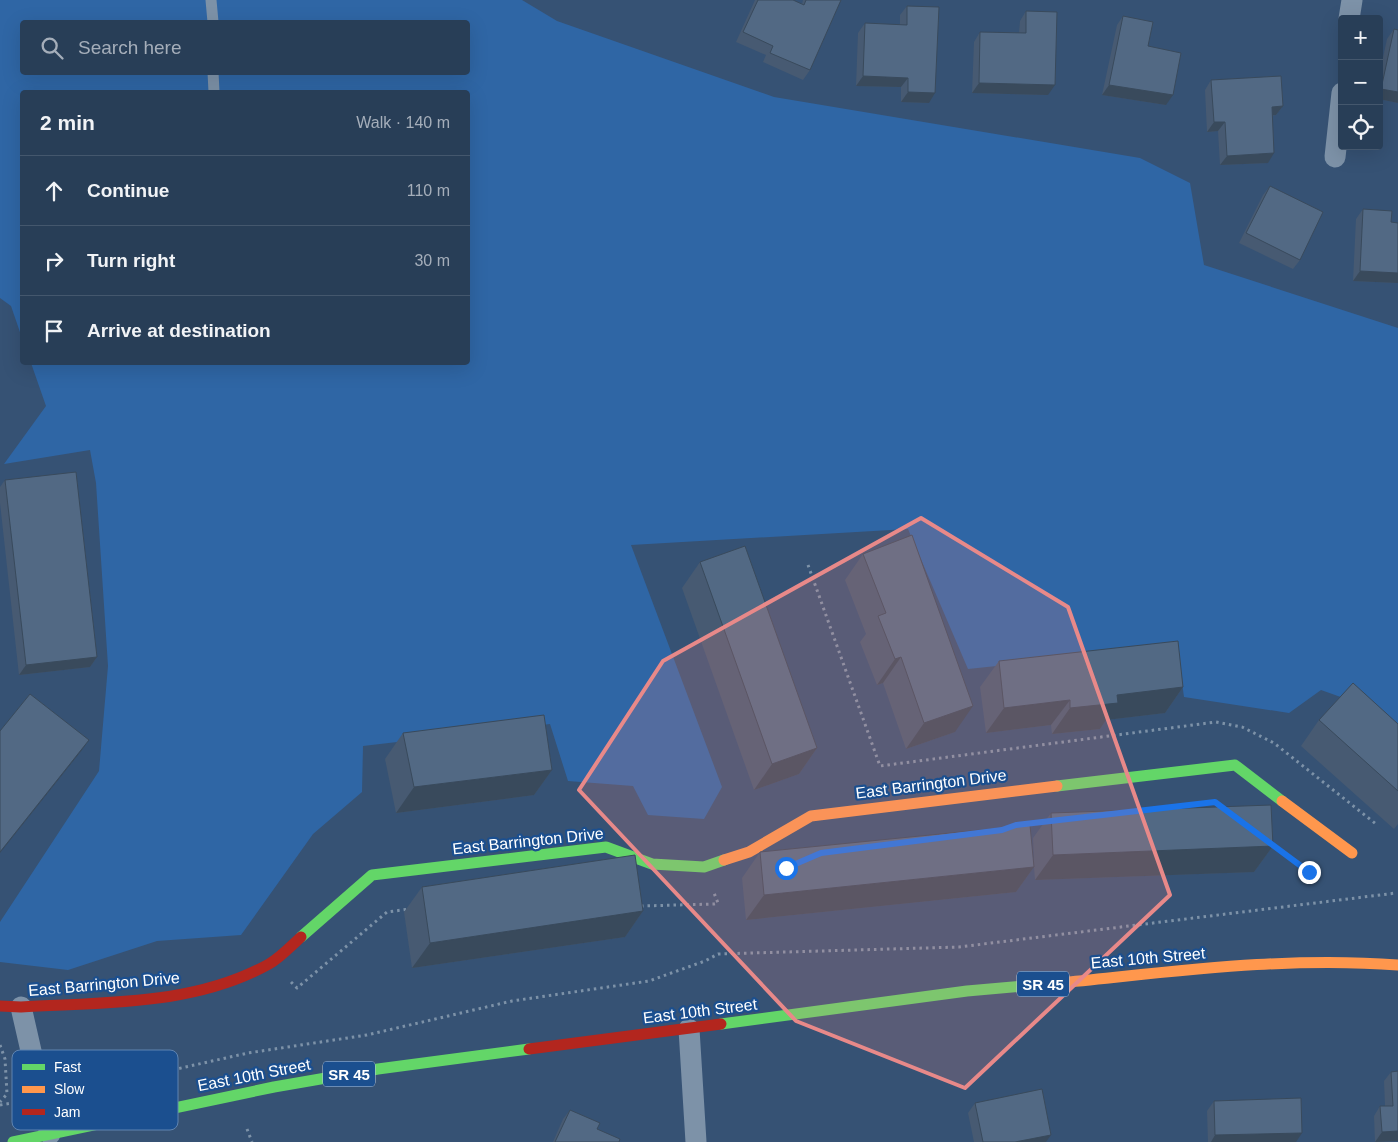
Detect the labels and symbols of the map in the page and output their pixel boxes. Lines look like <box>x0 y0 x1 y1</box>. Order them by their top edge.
street label: East Barrington Drive <box>854 766 1008 802</box>
street label: East Barrington Drive <box>451 825 605 857</box>
route start <box>775 857 798 880</box>
route end <box>1298 861 1321 884</box>
street label: East 10th Street <box>1090 944 1206 971</box>
street label: East Barrington Drive <box>28 969 181 999</box>
road number: SR 45 <box>1017 972 1069 996</box>
street label: East 10th Street <box>642 996 759 1026</box>
legend <box>12 1050 178 1130</box>
street label: East 10th Street <box>196 1056 312 1094</box>
text: Fast <box>54 1059 81 1075</box>
road number: SR 45 <box>323 1062 375 1086</box>
text: Slow <box>54 1081 85 1097</box>
text: Jam <box>54 1104 80 1120</box>

